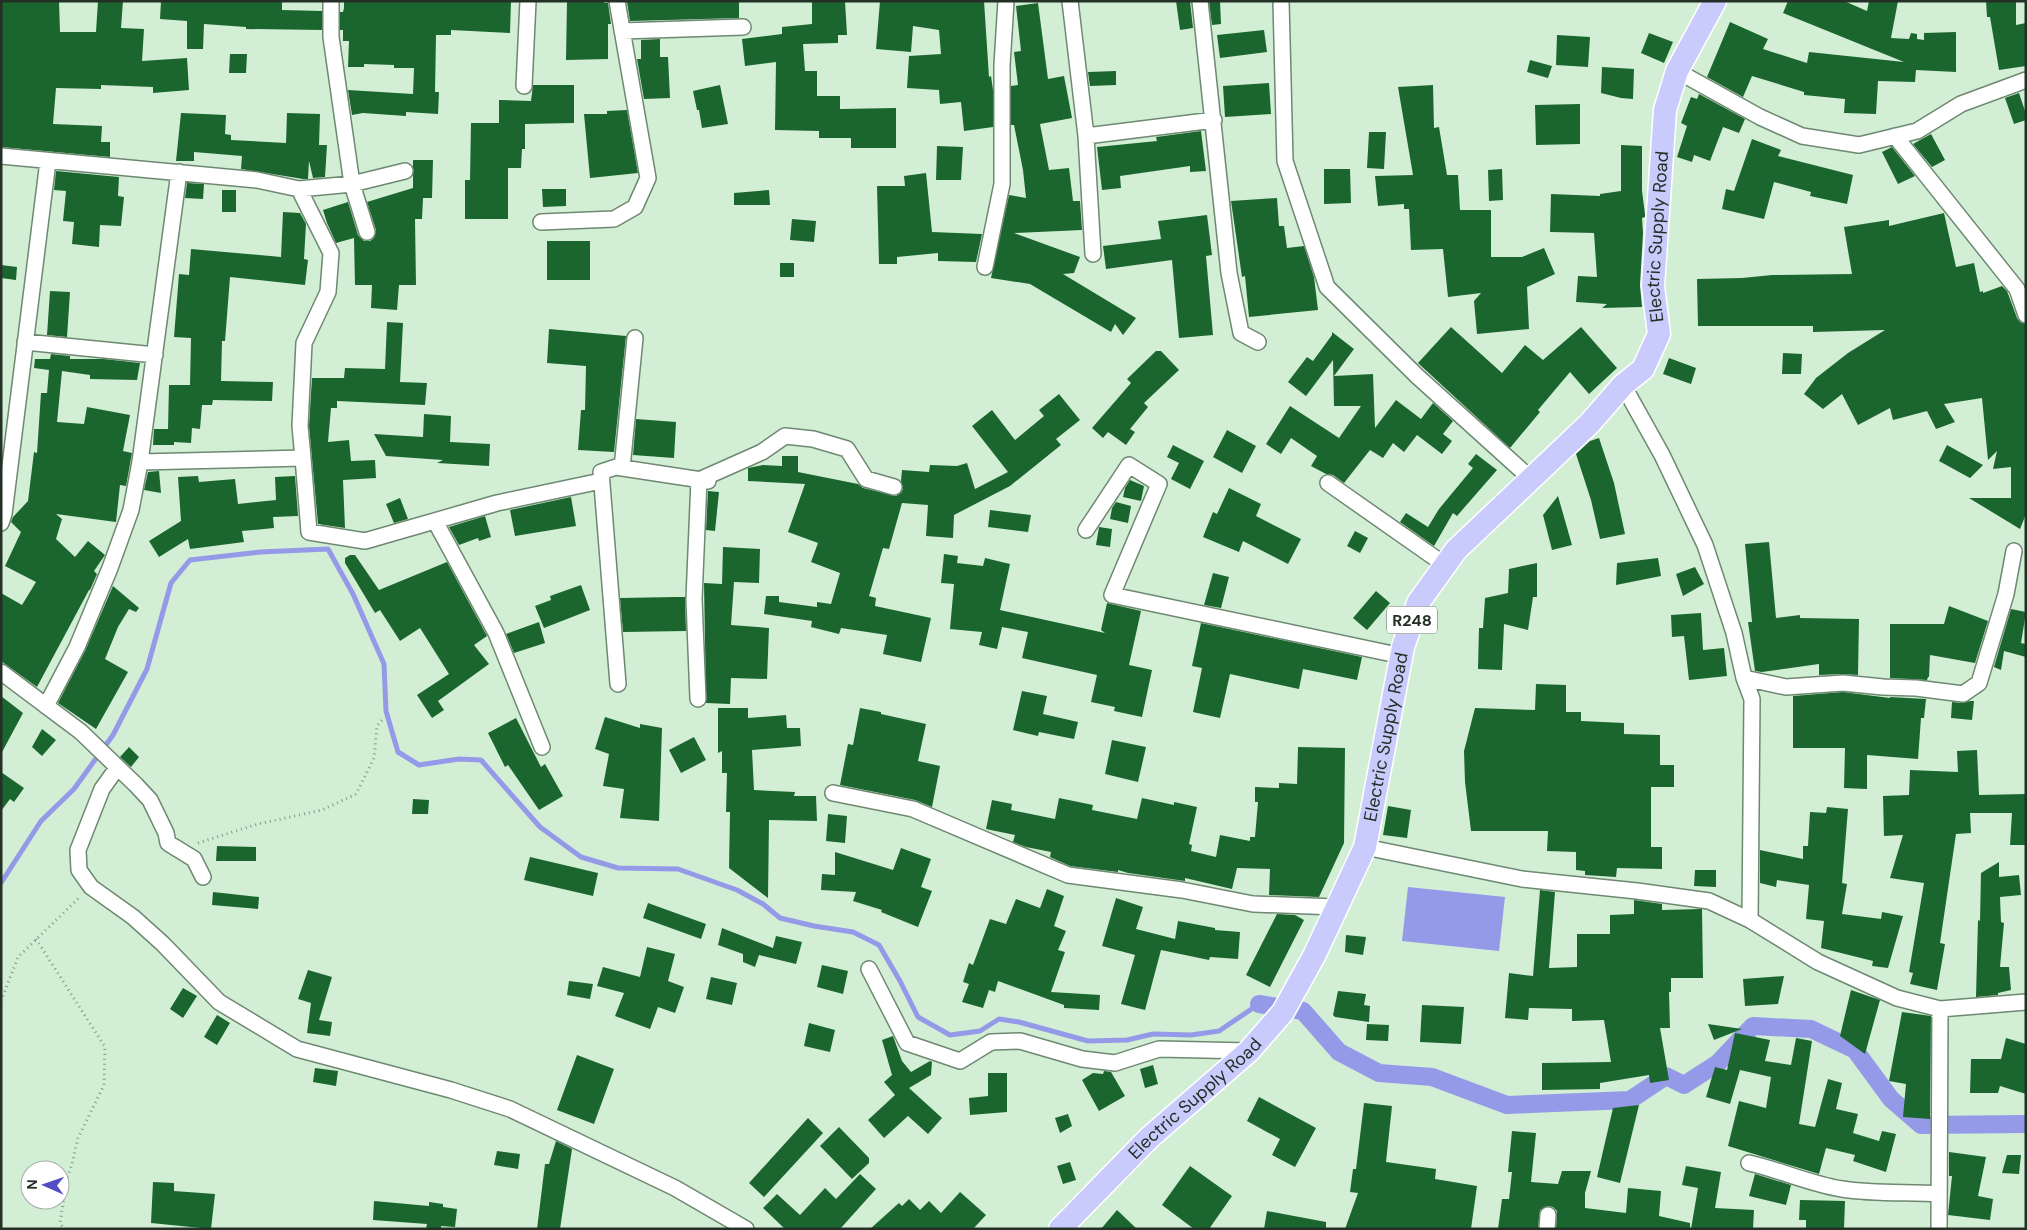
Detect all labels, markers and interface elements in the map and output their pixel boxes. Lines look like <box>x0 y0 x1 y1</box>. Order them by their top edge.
street label: Electric Supply Road <box>1641 150 1674 324</box>
road number: R248 <box>1387 606 1437 634</box>
street label: Electric Supply Road <box>1358 650 1414 823</box>
street label: Electric Supply Road <box>1123 1033 1267 1164</box>
north arrow <box>20 1160 70 1210</box>
text: N <box>23 1179 41 1190</box>

